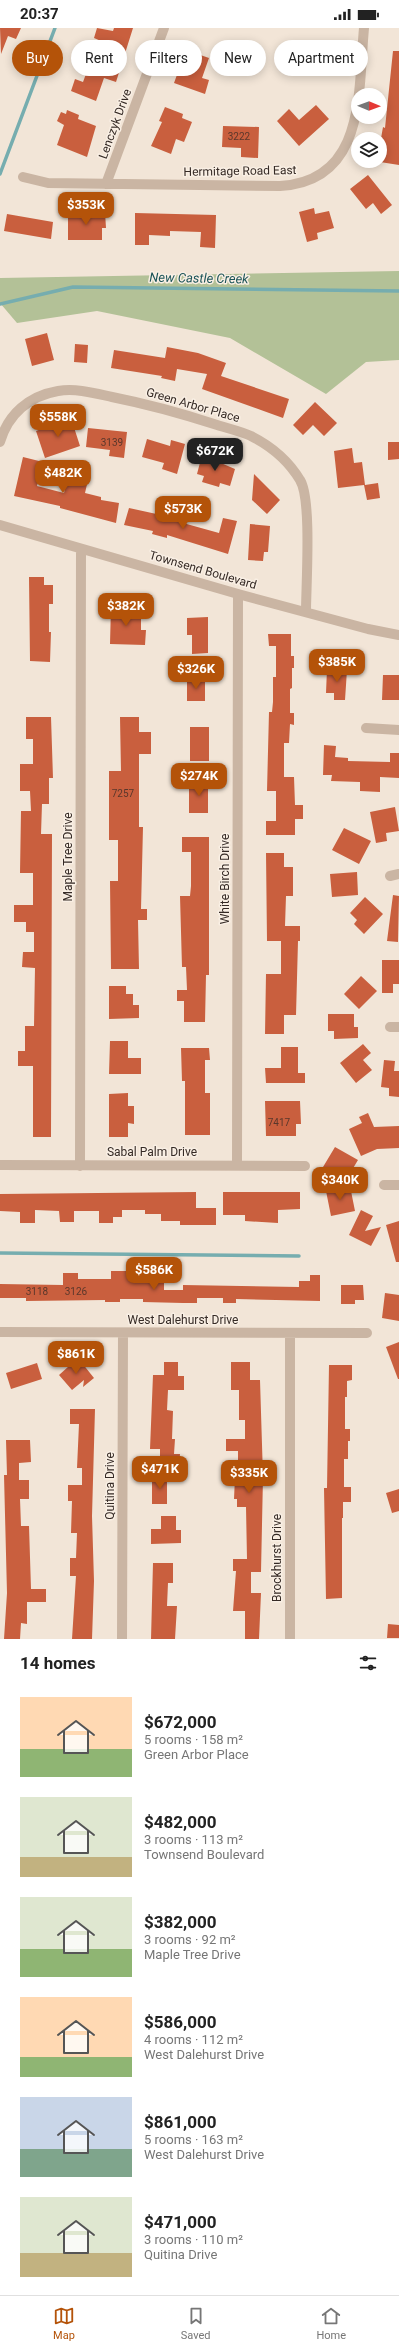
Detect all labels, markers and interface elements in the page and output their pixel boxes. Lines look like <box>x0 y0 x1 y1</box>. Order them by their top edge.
text: 20:37 <box>20 5 59 23</box>
chip: Buy <box>12 40 63 76</box>
chip: Rent <box>71 40 127 76</box>
chip: Filters <box>135 40 202 76</box>
chip: New <box>210 40 266 76</box>
chip: Apartment <box>274 40 368 76</box>
street label: Lenczyk Drive <box>96 87 134 161</box>
north arrow <box>351 88 387 124</box>
map controls <box>351 88 387 168</box>
house number: 3222 <box>228 131 251 142</box>
button: layers <box>351 132 387 168</box>
street label: Hermitage Road East <box>183 163 297 179</box>
pin: $353K <box>58 192 114 226</box>
text: $353K <box>67 197 105 212</box>
water label: New Castle Creek <box>149 270 249 286</box>
street label: Green Arbor Place <box>145 385 241 425</box>
pin: $558K <box>30 404 86 438</box>
text: $558K <box>39 409 77 424</box>
house number: 3139 <box>101 437 123 448</box>
pin: $672K <box>187 438 243 472</box>
text: $672K <box>196 443 234 458</box>
pin: $482K <box>35 460 91 494</box>
text: $482K <box>44 465 82 480</box>
pin: $573K <box>155 496 211 530</box>
text: $573K <box>164 501 202 516</box>
street label: Townsend Boulevard <box>148 548 258 592</box>
pin: $382K <box>98 593 154 627</box>
text: $382K <box>107 598 145 613</box>
pin: $385K <box>309 649 365 683</box>
text: $385K <box>318 654 356 669</box>
pin: $326K <box>168 656 224 690</box>
text: $326K <box>177 661 215 676</box>
pin: $274K <box>171 763 227 797</box>
text: $274K <box>180 768 218 783</box>
house number: 7257 <box>112 788 135 799</box>
street label: Maple Tree Drive <box>61 812 75 902</box>
street label: White Birch Drive <box>218 834 232 924</box>
house number: 7417 <box>268 1117 291 1128</box>
street label: Sabal Palm Drive <box>107 1145 197 1159</box>
pin: $340K <box>312 1167 368 1201</box>
text: $340K <box>321 1172 359 1187</box>
pin: $586K <box>126 1257 182 1291</box>
text: $586K <box>135 1262 173 1277</box>
house number: 3118 <box>26 1286 49 1297</box>
house number: 3126 <box>65 1286 88 1297</box>
street label: West Dalehurst Drive <box>128 1313 238 1327</box>
pin: $861K <box>48 1341 104 1375</box>
text: $861K <box>57 1346 95 1361</box>
street label: Quitina Drive <box>103 1452 117 1520</box>
pin: $471K <box>132 1456 188 1490</box>
pin: $335K <box>221 1460 277 1494</box>
text: $471K <box>141 1461 179 1476</box>
text: $335K <box>230 1465 268 1480</box>
street label: Brockhurst Drive <box>270 1514 284 1602</box>
icon: filters <box>357 1652 379 1674</box>
text: 14 homes <box>20 1653 96 1673</box>
text: $672,000 <box>144 1712 216 1732</box>
icon: home <box>52 1713 100 1761</box>
text: 5 rooms · 158 m² <box>144 1732 243 1747</box>
text: Green Arbor Place <box>144 1747 249 1762</box>
text: $482,000 <box>144 1812 216 1832</box>
icon: home <box>52 1813 100 1861</box>
text: 3 rooms · 113 m² <box>144 1832 243 1847</box>
text: Townsend Boulevard <box>144 1847 264 1862</box>
text: $382,000 <box>144 1912 216 1932</box>
icon: home <box>52 1913 100 1961</box>
text: 3 rooms · 92 m² <box>144 1932 236 1947</box>
text: Maple Tree Drive <box>144 1947 241 1962</box>
text: $586,000 <box>144 2012 216 2032</box>
icon: home <box>52 2013 100 2061</box>
text: 4 rooms · 112 m² <box>144 2032 243 2047</box>
text: West Dalehurst Drive <box>144 2047 264 2062</box>
text: $861,000 <box>144 2112 216 2132</box>
icon: home <box>52 2113 100 2161</box>
text: 5 rooms · 163 m² <box>144 2132 243 2147</box>
text: West Dalehurst Drive <box>144 2147 264 2162</box>
text: $471,000 <box>144 2212 216 2232</box>
icon: home <box>52 2213 100 2261</box>
text: 3 rooms · 110 m² <box>144 2232 243 2247</box>
text: Quitina Drive <box>144 2247 217 2262</box>
tab: Map <box>53 2305 75 2342</box>
tab: Saved <box>181 2305 211 2342</box>
tab: Home <box>316 2305 346 2342</box>

